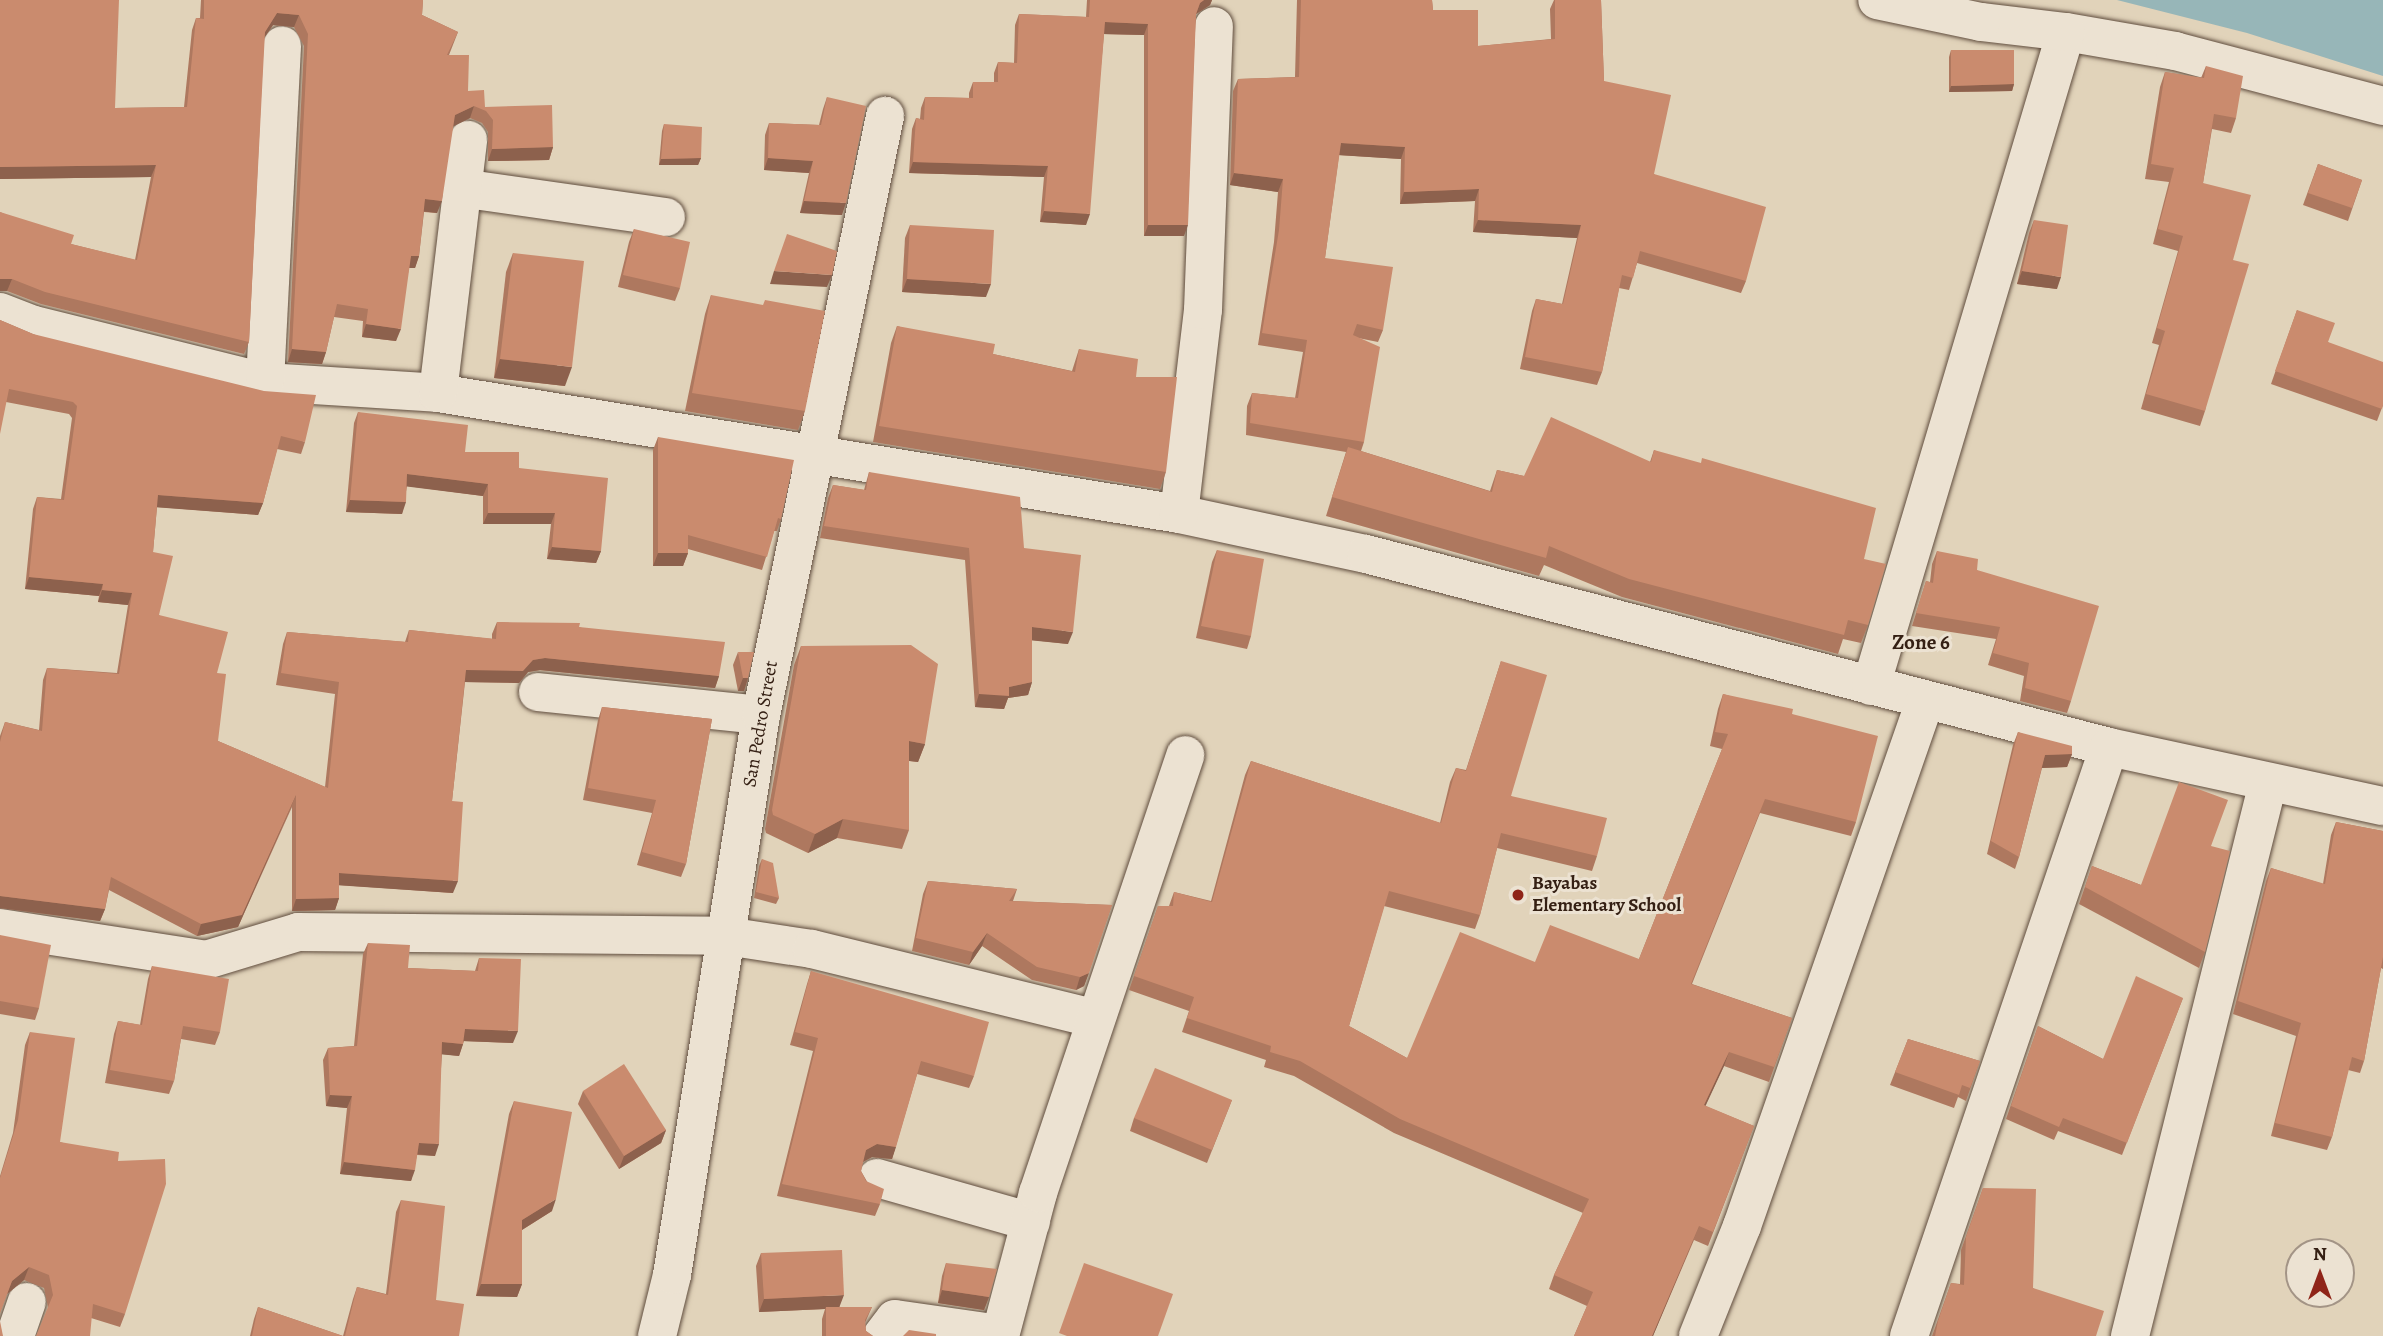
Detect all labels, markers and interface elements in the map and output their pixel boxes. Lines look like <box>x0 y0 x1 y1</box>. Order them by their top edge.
district label: Zone 6 <box>1892 629 1950 655</box>
street label: San Pedro Street <box>739 659 783 789</box>
place label: Bayabas Elementary School <box>1532 873 1681 917</box>
marker: Bayabas Elementary School <box>1510 887 1526 903</box>
north arrow <box>2285 1238 2355 1308</box>
text: N <box>2313 1241 2327 1267</box>

